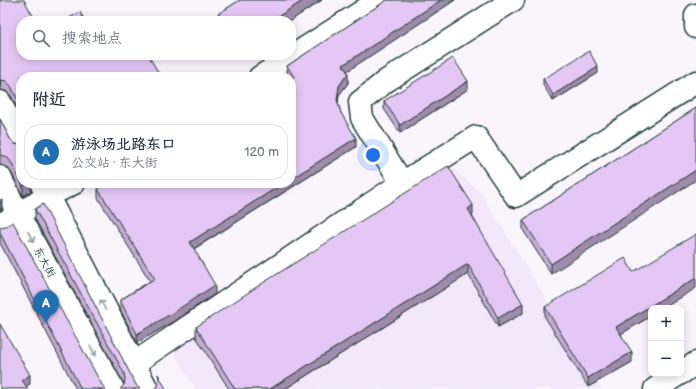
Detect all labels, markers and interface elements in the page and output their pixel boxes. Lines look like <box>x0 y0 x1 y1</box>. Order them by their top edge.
search box <box>16 16 296 60</box>
icon: search <box>30 27 52 49</box>
text: 搜索地点 <box>62 29 122 48</box>
text: 附近 <box>32 90 66 110</box>
text: 游泳场北路东口 <box>71 135 176 154</box>
text: A <box>42 144 50 160</box>
text: 120 m <box>244 144 279 160</box>
your location <box>363 145 383 165</box>
text: 公交站 · 东大街 <box>71 155 157 171</box>
one-way arrow <box>27 231 35 243</box>
street label: 东大街 <box>31 245 59 281</box>
pin: A <box>33 290 59 323</box>
one-way arrow <box>99 299 106 311</box>
map controls <box>648 305 684 377</box>
button: + <box>648 305 684 341</box>
button: − <box>648 341 684 377</box>
one-way arrow <box>89 345 97 357</box>

